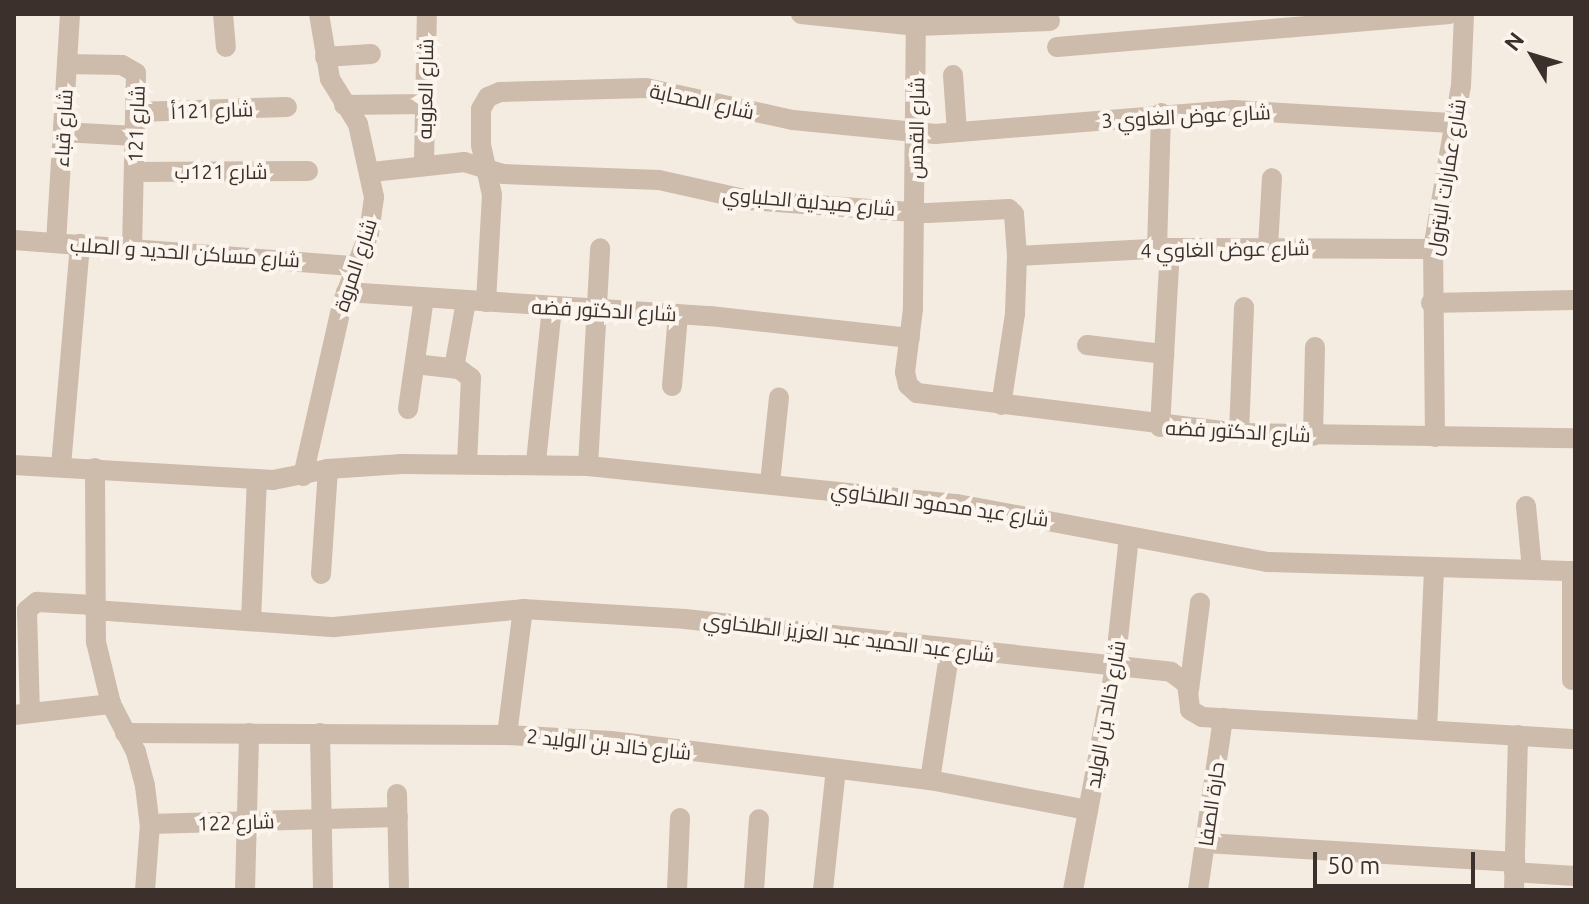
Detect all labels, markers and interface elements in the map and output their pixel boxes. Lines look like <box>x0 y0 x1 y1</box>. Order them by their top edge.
north arrow <box>1493 16 1573 96</box>
text: N <box>1499 27 1529 55</box>
street label: شارع العروبه <box>412 38 438 140</box>
street label: شارع القدس <box>903 77 929 179</box>
street label: شارع الصحابة <box>648 78 756 124</box>
street label: شارع 121 <box>123 85 149 163</box>
street label: شارع قباء <box>49 88 77 168</box>
street label: شارع 121أ <box>170 97 254 123</box>
street label: شارع عمارات البترول <box>1422 97 1470 257</box>
street label: شارع عوض الغاوي 3 <box>1101 100 1271 132</box>
street label: شارع 121ب <box>175 159 267 183</box>
street label: شارع صيدلية الحلباوي <box>722 181 896 221</box>
street label: شارع المروة <box>329 216 381 314</box>
street label: شارع مساكن الحديد و الصلب <box>69 232 301 272</box>
street label: شارع عوض الغاوي 4 <box>1140 236 1310 262</box>
street label: شارع الدكتور فضه <box>531 294 677 326</box>
street label: شارع الدكتور فضه <box>1165 415 1311 447</box>
street label: شارع عيد محمود الطلخاوي <box>830 477 1050 531</box>
street label: شارع عبد الحميد عبد العزيز الطلخاوي <box>702 607 996 667</box>
street label: شارع خالد بن الوليد <box>1080 638 1130 790</box>
street label: شارع خالد بن الوليد 2 <box>526 723 692 765</box>
street label: حارة الصفا <box>1193 760 1229 848</box>
street label: شارع 122 <box>197 809 275 835</box>
scale bar <box>1317 836 1479 886</box>
text: 50 m <box>1327 852 1380 879</box>

